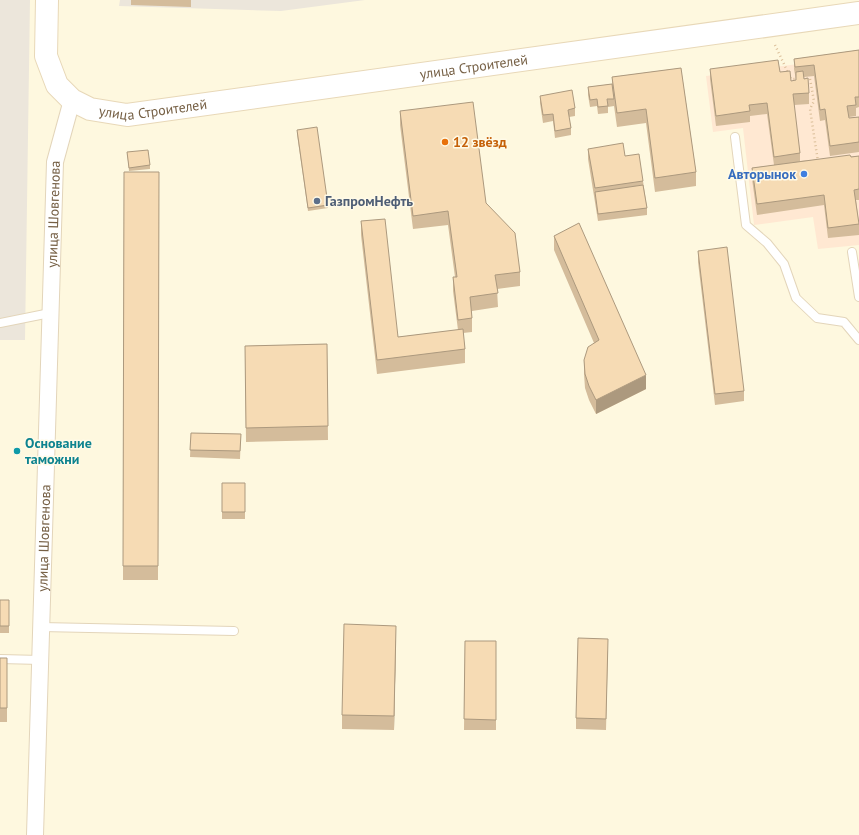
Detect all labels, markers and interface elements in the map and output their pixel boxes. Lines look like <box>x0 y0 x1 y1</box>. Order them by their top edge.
street label: улица Строителей <box>419 50 529 83</box>
street label: улица Строителей <box>98 95 208 124</box>
place label: 12 звёзд <box>453 133 507 151</box>
marker: 12 звёзд <box>440 137 450 147</box>
street label: улица Шовгенова <box>43 160 64 268</box>
place label: Авторынок <box>728 165 796 183</box>
marker: Авторынок <box>799 169 809 179</box>
place label: ГазпромНефть <box>325 192 413 210</box>
marker: ГазпромНефть <box>312 196 322 206</box>
place label: Основание таможни <box>25 434 92 468</box>
marker: Основание таможни <box>12 446 22 456</box>
street label: улица Шовгенова <box>33 484 54 592</box>

